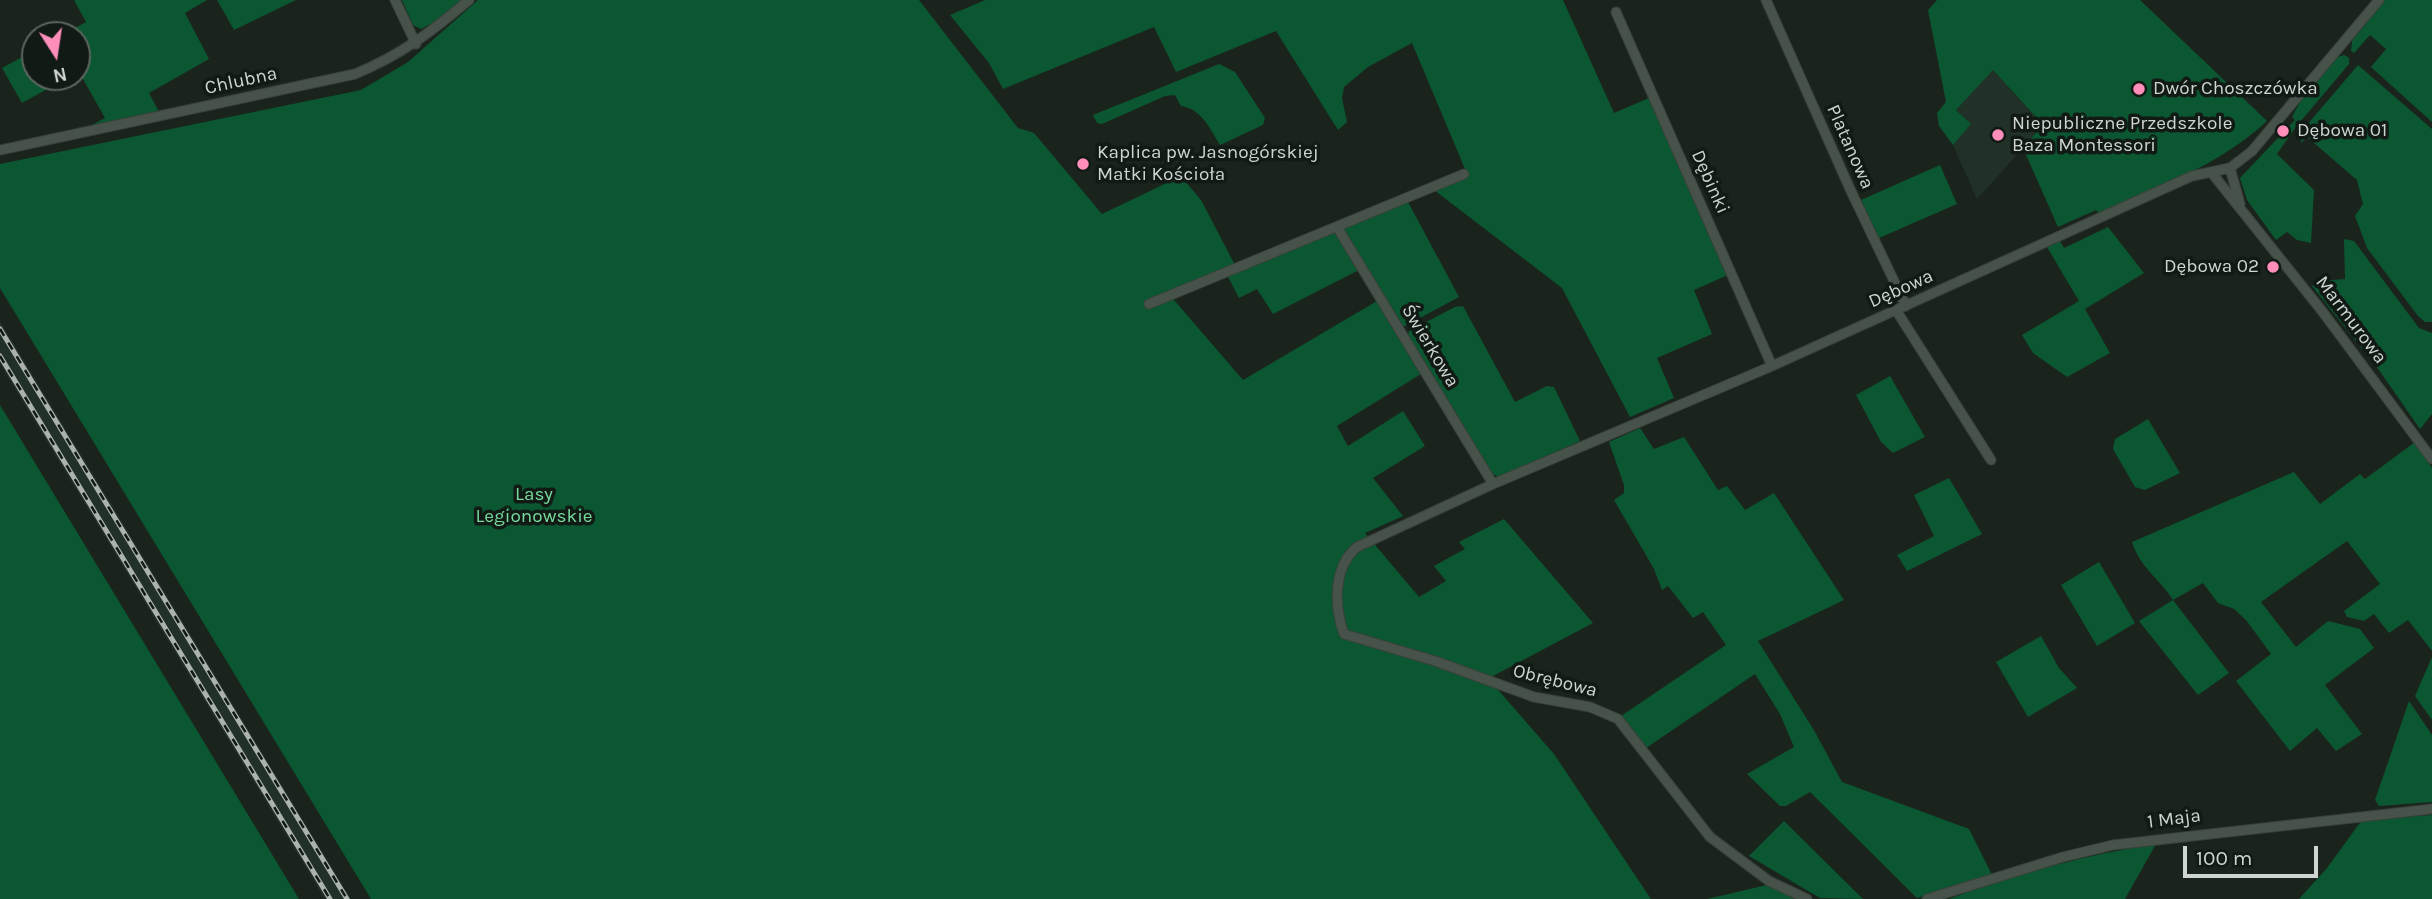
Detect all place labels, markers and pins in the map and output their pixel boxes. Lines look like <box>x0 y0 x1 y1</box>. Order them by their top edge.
place label: Dwór Choszczówka <box>2153 78 2318 100</box>
marker: Dwór Choszczówka <box>2131 81 2147 97</box>
place label: Niepubliczne Przedszkole Baza Montessori <box>2012 113 2232 157</box>
place label: Dębowa 01 <box>2297 120 2387 142</box>
marker: Dębowa 01 <box>2275 123 2291 139</box>
marker: Niepubliczne Przedszkole Baza Montessori <box>1990 127 2006 143</box>
place label: Kaplica pw. Jasnogórskiej Matki Kościoła <box>1097 142 1319 186</box>
marker: Kaplica pw. Jasnogórskiej Matki Kościoła <box>1075 156 1091 172</box>
place label: Dębowa 02 <box>2164 256 2259 278</box>
marker: Dębowa 02 <box>2265 259 2281 275</box>

